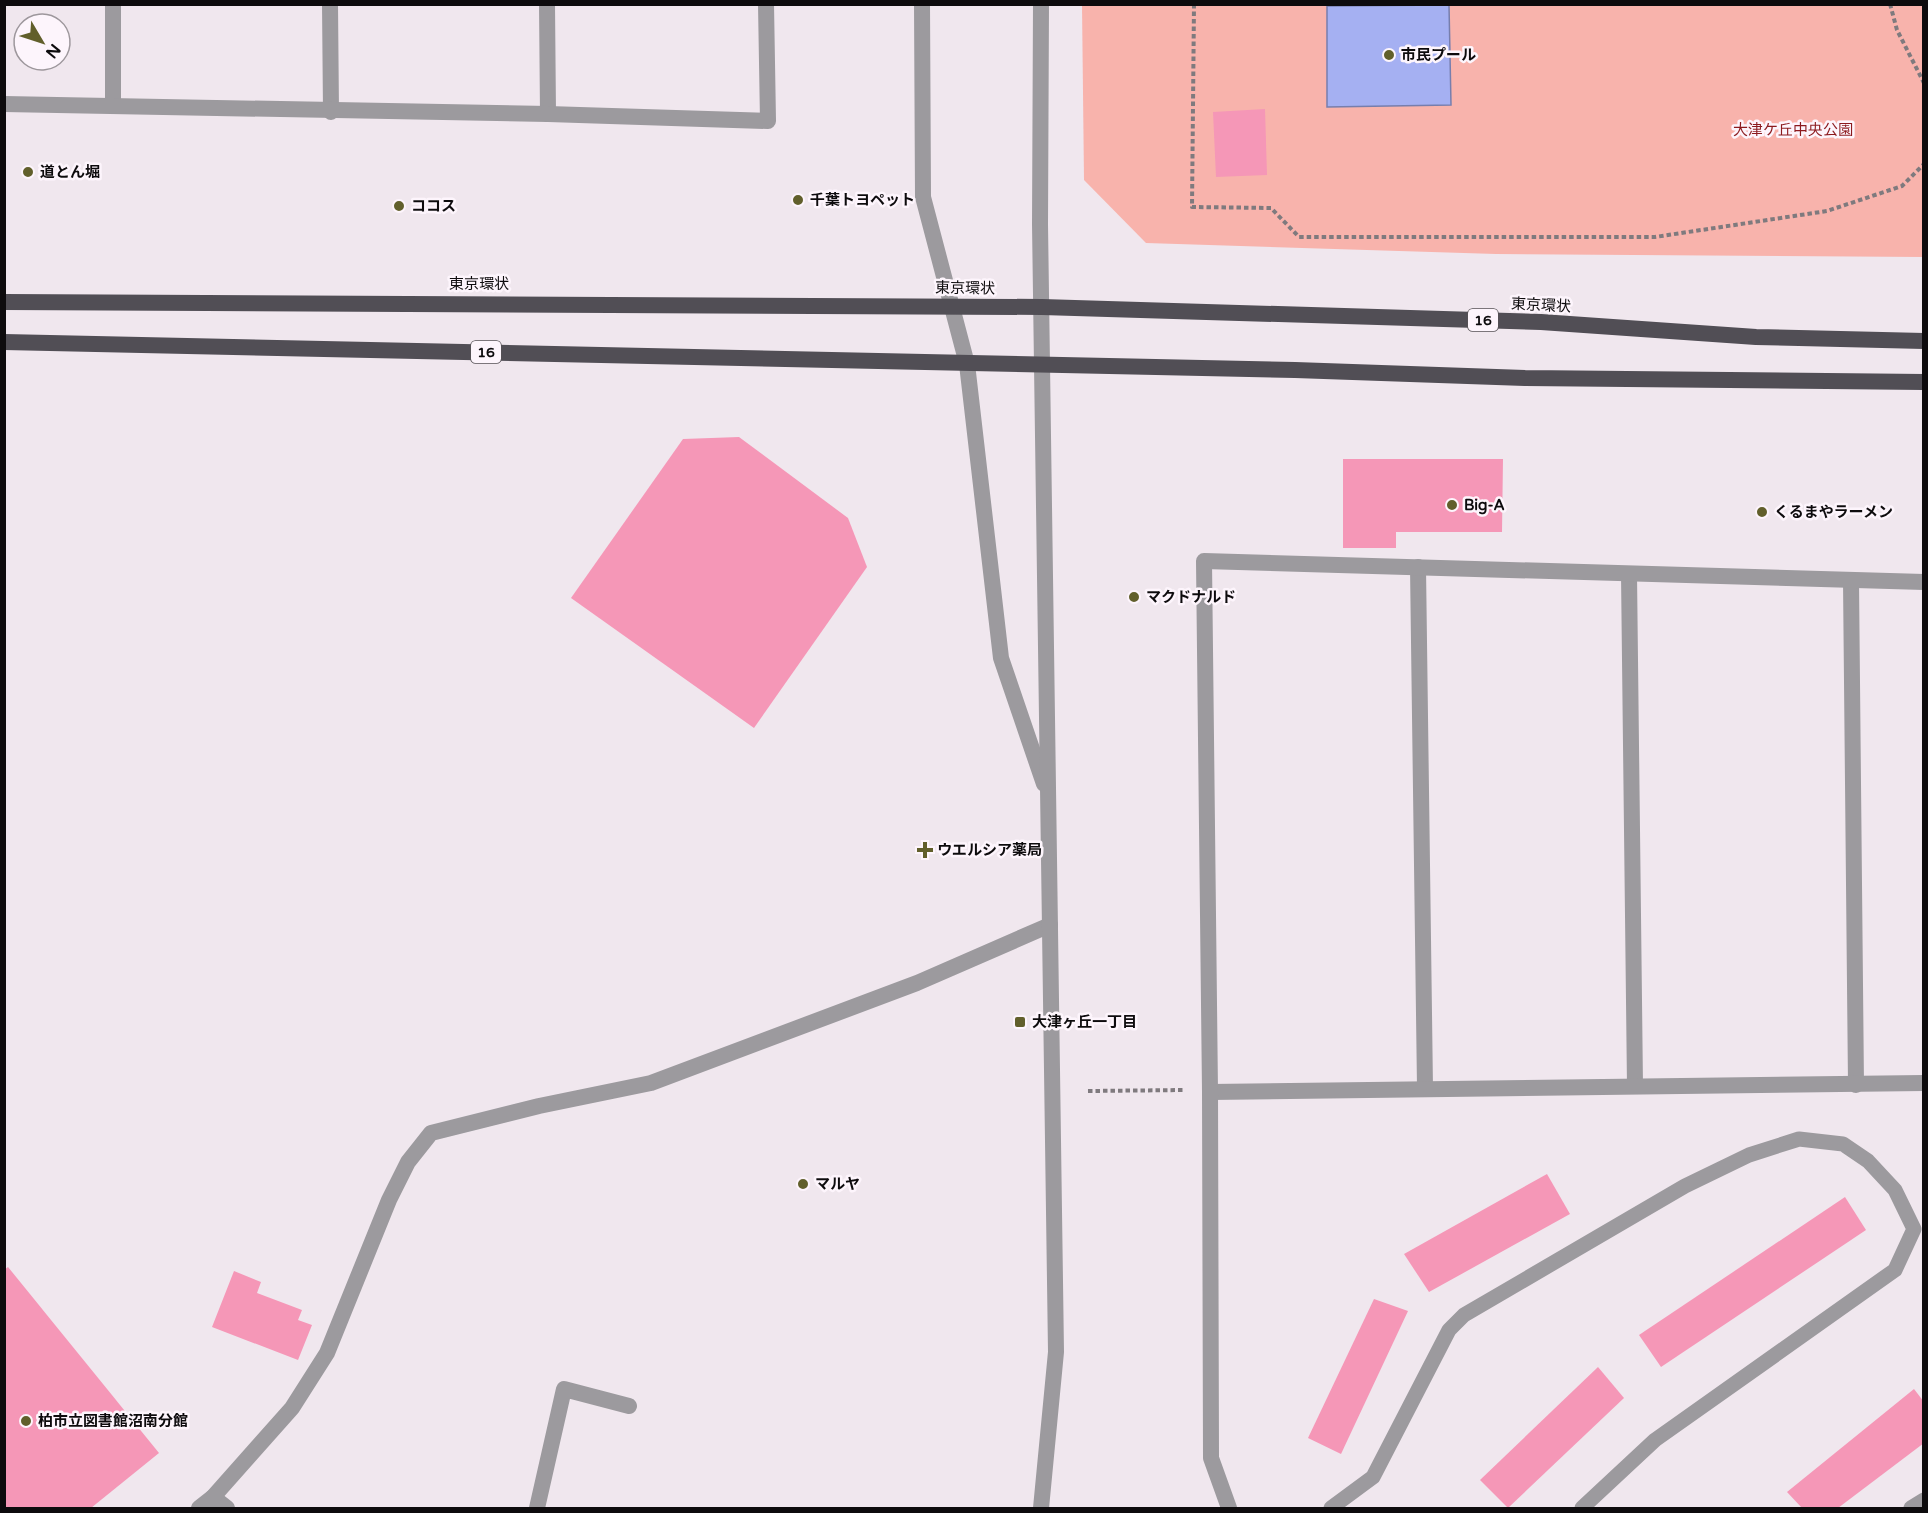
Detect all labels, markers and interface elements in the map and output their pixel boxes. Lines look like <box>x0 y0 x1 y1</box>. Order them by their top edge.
north arrow <box>12 12 72 72</box>
text: N <box>41 40 65 62</box>
place label: 市民プール <box>1401 46 1476 64</box>
marker: 市民プール <box>1382 48 1396 62</box>
park label: 大津ケ丘中央公園 <box>1733 121 1853 139</box>
place label: 道とん堀 <box>40 163 100 181</box>
marker: 道とん堀 <box>21 165 35 179</box>
place label: 千葉トヨペット <box>810 191 915 209</box>
marker: 千葉トヨペット <box>791 193 805 207</box>
place label: ココス <box>411 197 456 215</box>
marker: ココス <box>392 199 406 213</box>
street label: 東京環状 <box>449 275 509 293</box>
street label: 東京環状 <box>935 278 995 298</box>
street label: 東京環状 <box>1511 294 1571 316</box>
road number: 16 <box>1468 309 1498 331</box>
road number: 16 <box>471 341 501 363</box>
place label: Big-A <box>1464 496 1505 515</box>
marker: Big-A <box>1445 498 1459 512</box>
place label: くるまやラーメン <box>1774 503 1893 521</box>
marker: くるまやラーメン <box>1755 505 1769 519</box>
place label: マクドナルド <box>1146 588 1236 606</box>
marker: マクドナルド <box>1127 590 1141 604</box>
place label: ウエルシア薬局 <box>937 841 1042 859</box>
marker: ウエルシア薬局 <box>918 843 932 857</box>
place label: 大津ヶ丘一丁目 <box>1032 1013 1137 1031</box>
marker: 大津ヶ丘一丁目 <box>1013 1015 1027 1029</box>
place label: マルヤ <box>815 1175 860 1193</box>
marker: マルヤ <box>796 1177 810 1191</box>
place label: 柏市立図書館沼南分館 <box>38 1412 188 1430</box>
marker: 柏市立図書館沼南分館 <box>19 1414 33 1428</box>

